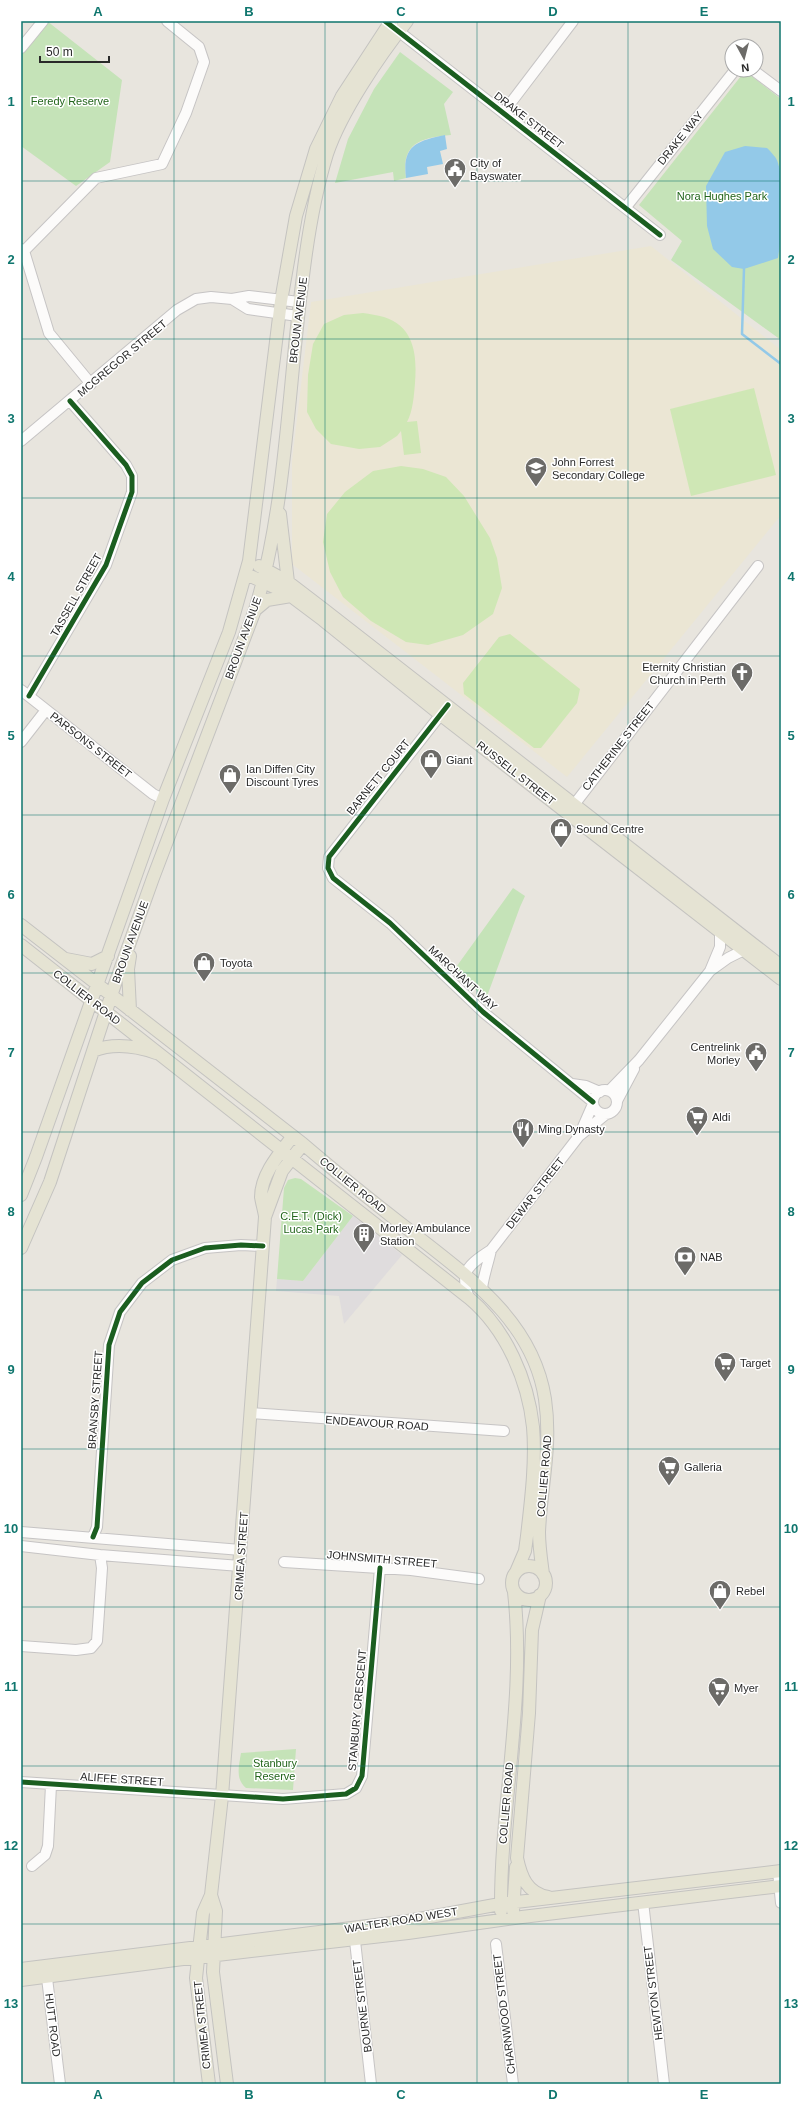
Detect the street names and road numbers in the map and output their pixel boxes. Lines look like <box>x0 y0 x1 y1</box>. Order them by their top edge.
street label: DRAKE STREET <box>492 89 566 151</box>
street label: DRAKE WAY <box>655 109 705 167</box>
street label: BROUN AVENUE <box>287 276 309 364</box>
street label: MCGREGOR STREET <box>75 317 169 399</box>
street label: TASSELL STREET <box>48 551 104 639</box>
street label: BROUN AVENUE <box>223 595 263 681</box>
street label: CATHERINE STREET <box>580 699 657 793</box>
street label: PARSONS STREET <box>48 710 134 781</box>
street label: BARNETT COURT <box>344 737 412 817</box>
street label: RUSSELL STREET <box>474 739 558 808</box>
street label: BROUN AVENUE <box>110 899 150 985</box>
street label: MARCHANT WAY <box>426 943 500 1013</box>
street label: COLLIER ROAD <box>51 967 123 1027</box>
street label: COLLIER ROAD <box>317 1155 389 1215</box>
street label: DEWAR STREET <box>503 1155 567 1231</box>
street label: BRANSBY STREET <box>86 1350 104 1450</box>
street label: ENDEAVOUR ROAD <box>325 1413 429 1433</box>
street label: COLLIER ROAD <box>534 1435 554 1517</box>
street label: CRIMEA STREET <box>232 1511 250 1601</box>
street label: JOHNSMITH STREET <box>326 1548 438 1570</box>
street label: STANBURY CRESCENT <box>346 1648 368 1771</box>
street label: COLLIER ROAD <box>496 1762 516 1844</box>
street label: ALIFFE STREET <box>80 1770 164 1788</box>
street label: WALTER ROAD WEST <box>344 1905 459 1935</box>
street label: HEWTON STREET <box>641 1945 665 2041</box>
street label: CHARNWOOD STREET <box>491 1953 517 2075</box>
street label: BOURNE STREET <box>350 1959 374 2053</box>
street label: CRIMEA STREET <box>191 1980 213 2070</box>
street label: HUTT ROAD <box>43 1993 63 2058</box>

